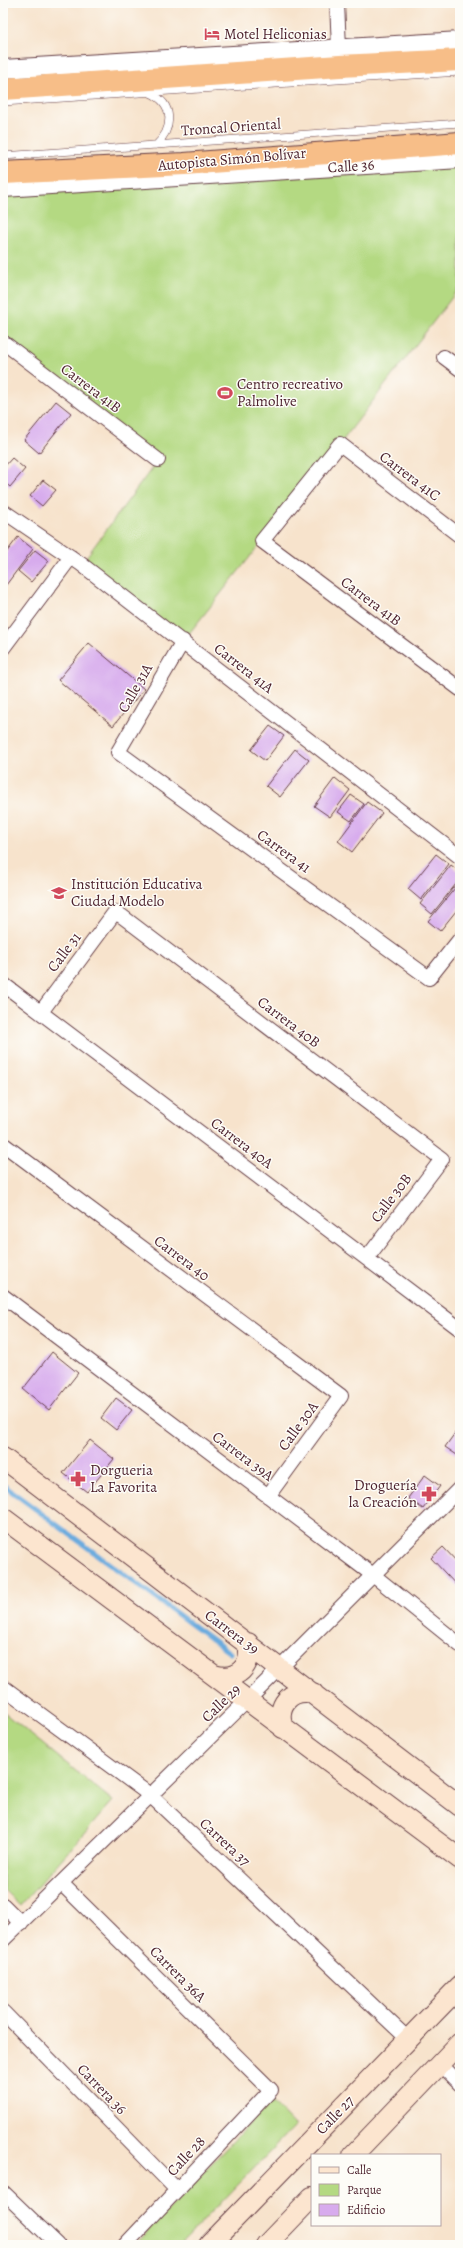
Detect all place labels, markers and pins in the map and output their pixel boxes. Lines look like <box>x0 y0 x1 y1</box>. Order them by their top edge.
place label: Motel Heliconias <box>224 24 327 44</box>
hotel icon: Motel Heliconias <box>203 25 221 43</box>
place label: Centro recreativo Palmolive <box>237 374 343 411</box>
sports icon: Centro recreativo Palmolive <box>216 384 234 402</box>
place label: Institución Educativa Ciudad Modelo <box>71 874 202 911</box>
school or university icon: Institución Educativa Ciudad Modelo <box>50 884 68 902</box>
place label: Dorgueria La Favorita <box>90 1460 157 1497</box>
pharmacy icon: Dorgueria La Favorita <box>69 1470 87 1488</box>
place label: Droguería la Creación <box>349 1475 417 1512</box>
pharmacy icon: Droguería la Creación <box>420 1485 438 1503</box>

